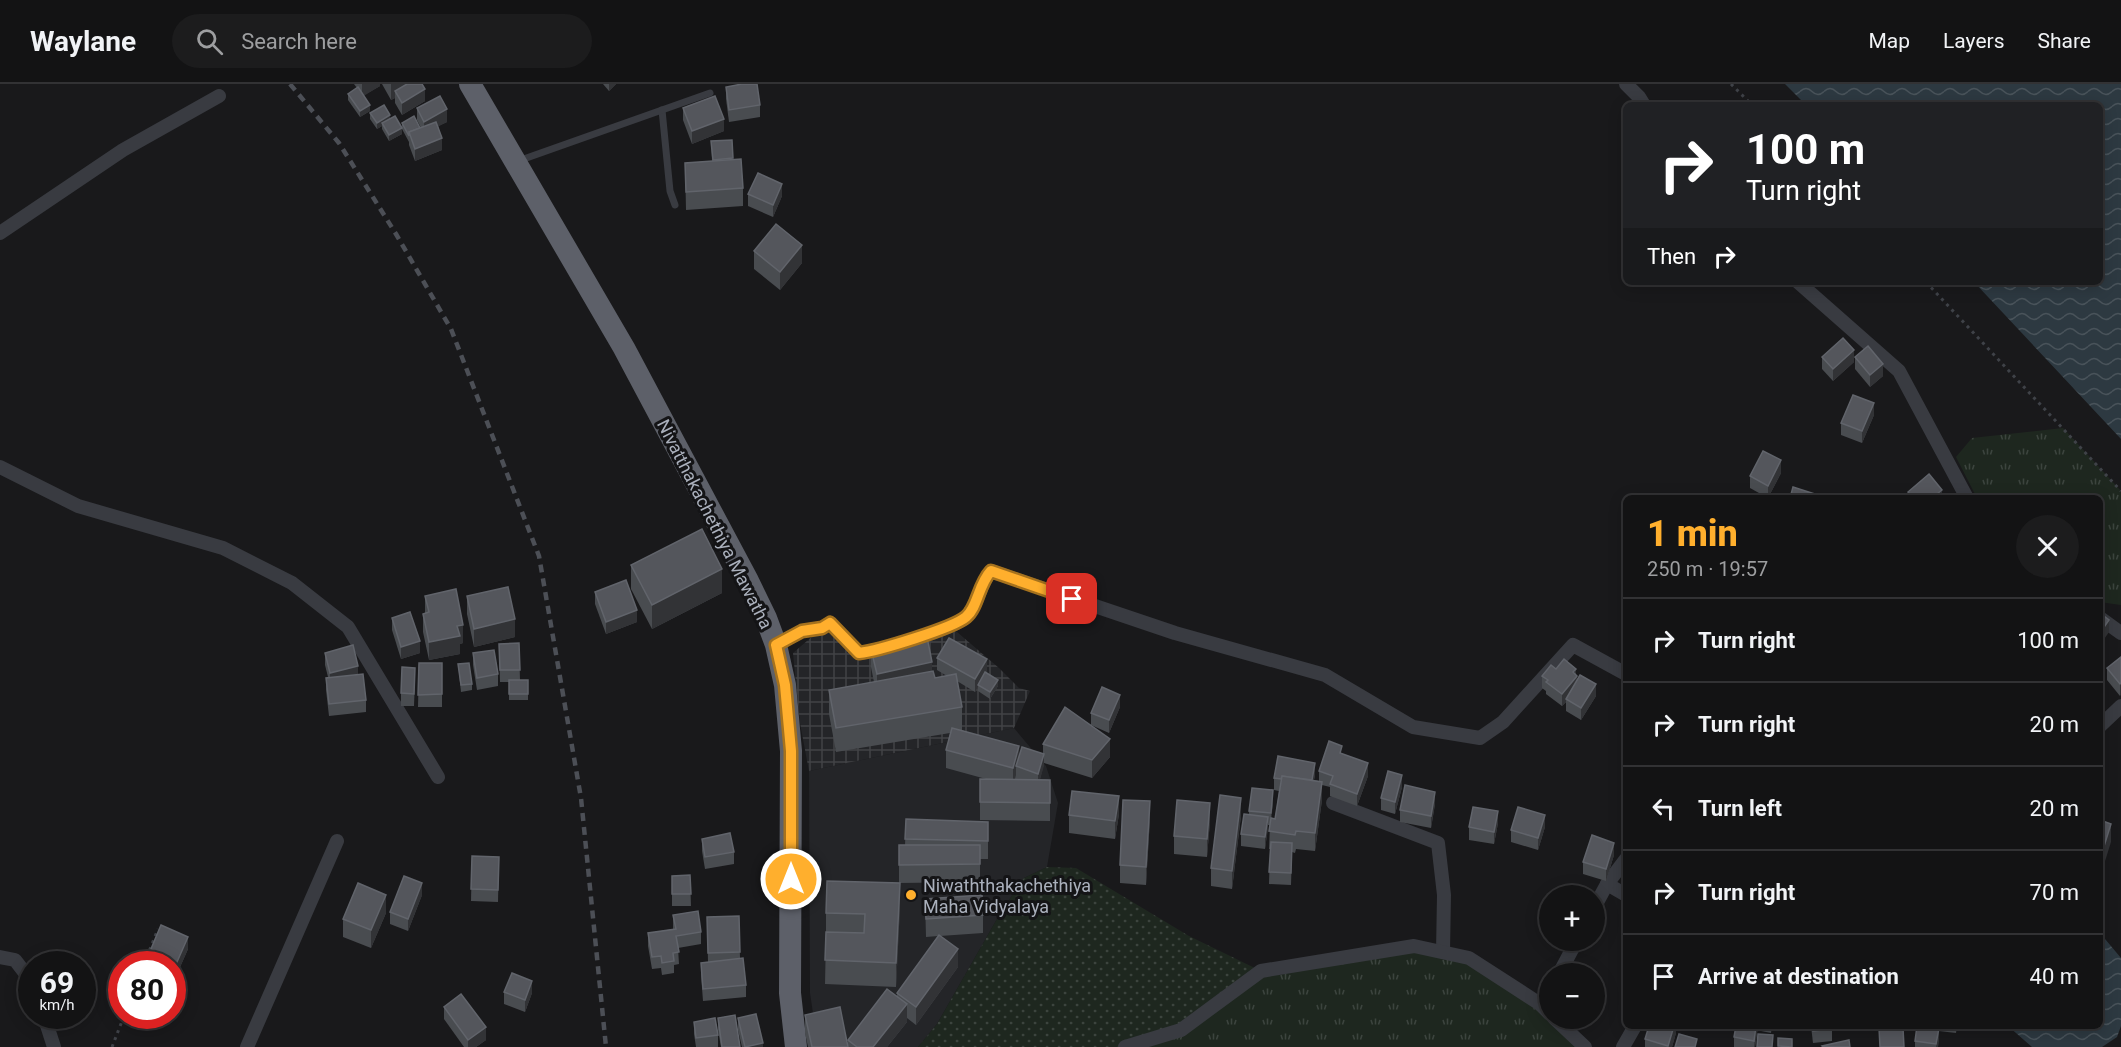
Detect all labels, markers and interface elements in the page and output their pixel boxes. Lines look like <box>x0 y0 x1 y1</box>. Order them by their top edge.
search box <box>172 14 592 68</box>
text: Waylane <box>30 25 136 58</box>
icon: search <box>193 25 226 58</box>
text: Search here <box>241 29 357 54</box>
text: Map <box>1868 29 1910 53</box>
text: Layers <box>1943 29 2004 53</box>
text: Share <box>2037 29 2091 53</box>
text: 100 m <box>1746 125 1865 174</box>
icon: right <box>1647 126 1725 204</box>
text: Turn right <box>1746 175 1861 207</box>
icon: right <box>1708 240 1741 273</box>
text: Then <box>1647 244 1696 269</box>
street label: Nivatthakachethiya Mawatha <box>653 416 777 632</box>
text: 1 min <box>1647 513 1738 555</box>
button: close <box>2016 515 2079 578</box>
text: 250 m · 19:57 <box>1647 557 1768 581</box>
pin <box>1046 573 1097 624</box>
icon: arrive <box>1055 582 1088 615</box>
icon: right <box>1647 624 1680 657</box>
text: Turn right <box>1698 628 1795 653</box>
text: 100 m <box>2017 628 2079 653</box>
icon: right <box>1647 708 1680 741</box>
text: Turn right <box>1698 712 1795 737</box>
text: 20 m <box>2030 712 2079 737</box>
icon: left <box>1647 792 1680 825</box>
text: Turn left <box>1698 796 1782 821</box>
text: 20 m <box>2030 796 2079 821</box>
position arrow <box>759 847 823 911</box>
place label: Niwaththakachethiya Maha Vidyalaya <box>923 875 1091 917</box>
icon: right <box>1647 876 1680 909</box>
text: Turn right <box>1698 880 1795 905</box>
text: 70 m <box>2030 880 2079 905</box>
map controls <box>1539 885 1605 1029</box>
button: + <box>1539 885 1605 951</box>
marker: Niwaththakachethiya Maha Vidyalaya <box>904 888 918 902</box>
speed limit sign: 80 <box>108 951 186 1029</box>
icon: arrive <box>1647 960 1680 993</box>
button: − <box>1539 963 1605 1029</box>
text: Arrive at destination <box>1698 964 1899 989</box>
text: 40 m <box>2030 964 2079 989</box>
text: 69 <box>40 965 74 1000</box>
text: km/h <box>39 996 75 1014</box>

